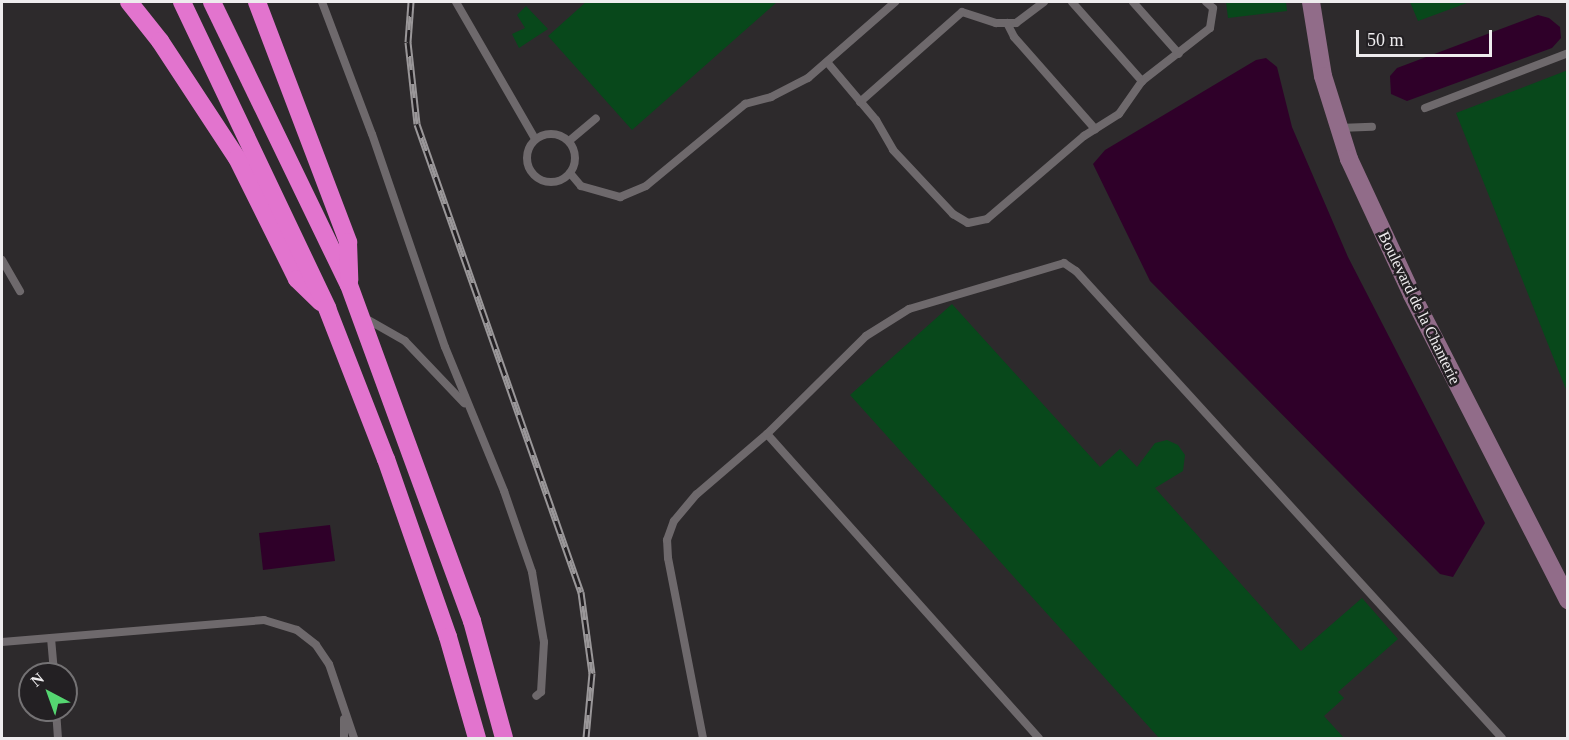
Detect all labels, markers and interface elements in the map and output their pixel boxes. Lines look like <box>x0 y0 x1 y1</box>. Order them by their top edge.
scale bar <box>1359 18 1496 56</box>
text: 50 m <box>1367 30 1404 50</box>
street label: Boulevard de la Chanterie <box>1374 229 1464 387</box>
north arrow <box>18 662 78 722</box>
text: N <box>27 669 47 690</box>

